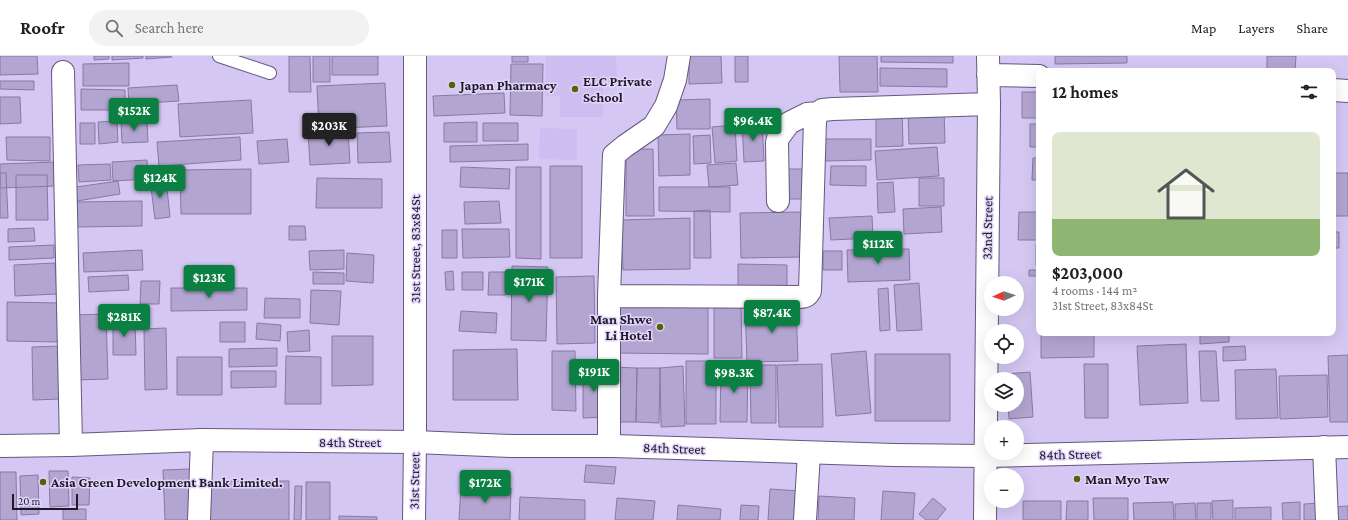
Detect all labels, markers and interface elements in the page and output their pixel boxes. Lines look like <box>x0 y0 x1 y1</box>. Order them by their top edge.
search box <box>89 10 369 46</box>
text: Roofr <box>20 17 65 38</box>
icon: search <box>103 17 125 39</box>
text: Search here <box>135 20 204 36</box>
text: Map <box>1191 20 1216 36</box>
text: Layers <box>1238 20 1275 36</box>
text: Share <box>1297 20 1328 36</box>
place label: ELC Private School <box>583 73 652 105</box>
place label: Japan Pharmacy <box>458 77 557 93</box>
marker: Japan Pharmacy <box>447 80 457 90</box>
icon: filters <box>1298 81 1320 103</box>
text: 12 homes <box>1052 83 1118 102</box>
marker: ELC Private School <box>570 84 580 94</box>
pin: $152K <box>106 98 162 132</box>
text: $152K <box>118 103 150 118</box>
pin: $96.4K <box>720 108 786 142</box>
pin: $203K <box>301 113 357 147</box>
text: $96.4K <box>733 113 773 128</box>
text: $203K <box>311 118 347 133</box>
icon: home <box>1150 158 1222 230</box>
pin: $124K <box>132 165 188 199</box>
text: $124K <box>143 170 177 185</box>
street label: 31st Street, 83x84St <box>407 194 423 303</box>
street label: 32nd Street <box>978 196 996 260</box>
pin: $112K <box>850 231 906 265</box>
text: $112K <box>862 236 894 251</box>
text: $203,000 <box>1052 264 1123 283</box>
pin: $123K <box>181 265 237 299</box>
pin: $171K <box>501 269 557 303</box>
text: $123K <box>193 270 225 285</box>
text: $171K <box>514 274 544 289</box>
north arrow <box>984 276 1024 316</box>
map controls <box>984 276 1024 508</box>
text: 4 rooms · 144 m² <box>1052 283 1137 298</box>
text: 31st Street, 83x84St <box>1052 298 1153 313</box>
pin: $87.4K <box>739 300 805 334</box>
pin: $281K <box>96 304 152 338</box>
text: $87.4K <box>753 305 791 320</box>
text: $281K <box>107 309 141 324</box>
place label: Man Shwe Li Hotel <box>590 311 652 343</box>
marker: Man Shwe Li Hotel <box>655 322 665 332</box>
button: locate <box>984 324 1024 364</box>
pin: $191K <box>566 359 622 393</box>
pin: $98.3K <box>701 360 767 394</box>
text: $191K <box>578 364 610 379</box>
text: $98.3K <box>714 365 754 380</box>
button: layers <box>984 372 1024 412</box>
button: + <box>984 420 1024 460</box>
street label: 84th Street <box>319 434 381 450</box>
street label: 84th Street <box>643 439 706 457</box>
street label: 84th Street <box>1039 445 1102 463</box>
street label: 31st Street <box>406 452 423 510</box>
button: − <box>984 468 1024 508</box>
pin: $172K <box>457 470 513 504</box>
place label: Man Myo Taw <box>1085 471 1170 487</box>
place label: Asia Green Development Bank Limited. <box>50 474 283 490</box>
marker: Man Myo Taw <box>1072 474 1082 484</box>
text: $172K <box>469 475 501 490</box>
marker: Asia Green Development Bank Limited. <box>38 477 48 487</box>
scale bar <box>12 492 78 511</box>
text: 20 m <box>18 495 40 507</box>

